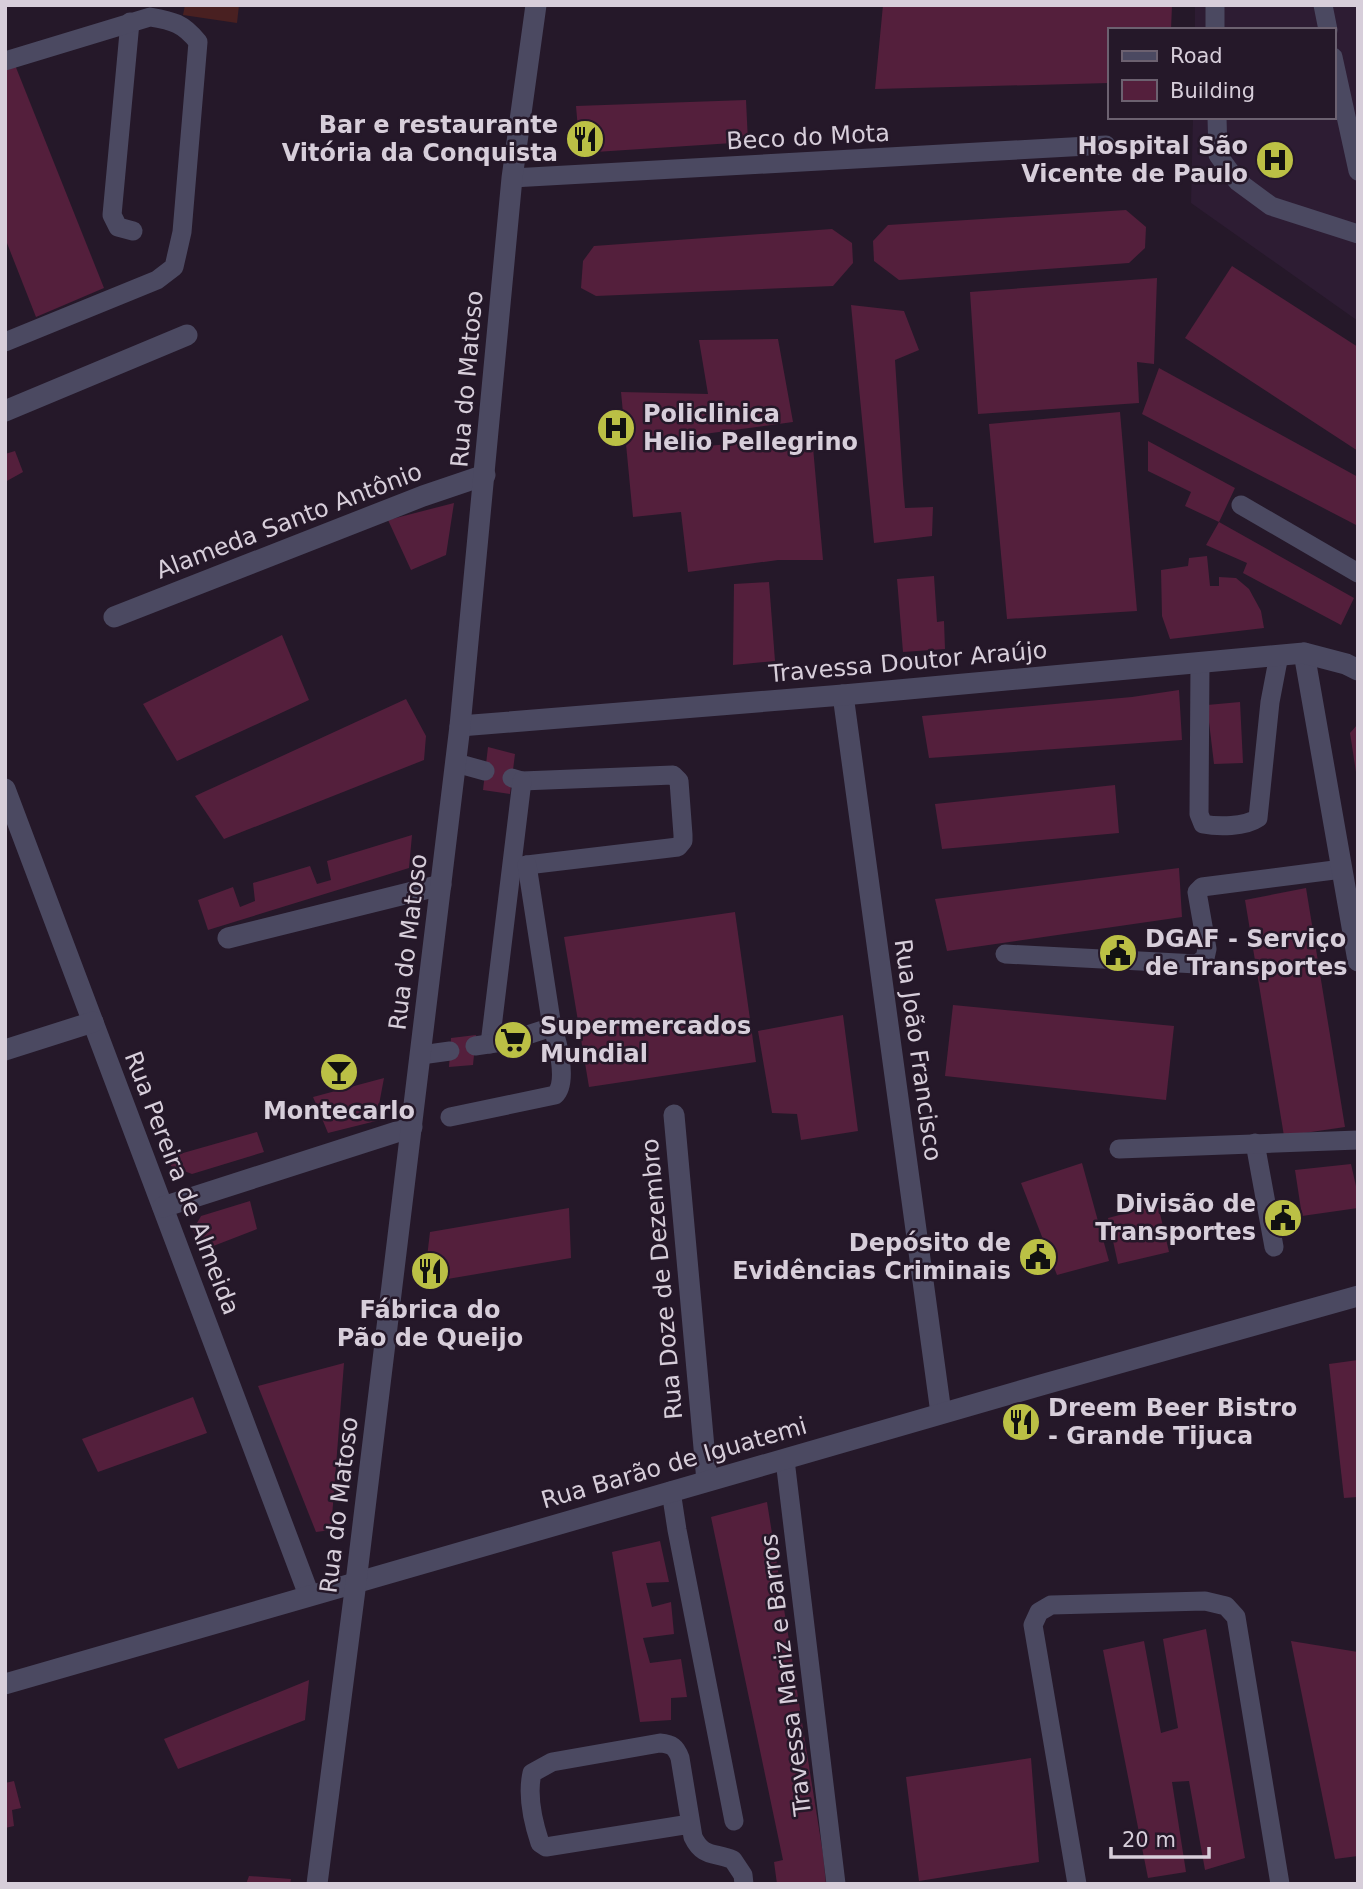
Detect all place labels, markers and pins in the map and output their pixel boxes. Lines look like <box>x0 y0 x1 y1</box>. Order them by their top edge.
place label: Bar e restaurante Vitória da Conquista <box>282 111 558 167</box>
restaurant icon: Bar e restaurante Vitória da Conquista <box>564 118 606 160</box>
place label: Hospital São Vicente de Paulo <box>1021 132 1248 188</box>
hospital icon: Hospital São Vicente de Paulo <box>1254 139 1296 181</box>
place label: Policlinica Helio Pellegrino <box>643 400 858 456</box>
hospital icon: Policlinica Helio Pellegrino <box>595 407 637 449</box>
place label: DGAF - Serviço de Transportes <box>1145 925 1348 981</box>
public building icon: DGAF - Serviço de Transportes <box>1097 932 1139 974</box>
place label: Supermercados Mundial <box>540 1012 751 1068</box>
supermarket icon: Supermercados Mundial <box>492 1019 534 1061</box>
bar icon: Montecarlo <box>318 1051 360 1093</box>
place label: Montecarlo <box>263 1097 415 1125</box>
place label: Divisão de Transportes <box>1095 1190 1256 1246</box>
public building icon: Divisão de Transportes <box>1262 1197 1304 1239</box>
place label: Depósito de Evidências Criminais <box>732 1229 1011 1285</box>
public building icon: Depósito de Evidências Criminais <box>1017 1236 1059 1278</box>
restaurant icon: Fábrica do Pão de Queijo <box>409 1250 451 1292</box>
place label: Fábrica do Pão de Queijo <box>337 1296 523 1352</box>
place label: Dreem Beer Bistro - Grande Tijuca <box>1048 1394 1297 1450</box>
restaurant icon: Dreem Beer Bistro - Grande Tijuca <box>1000 1401 1042 1443</box>

